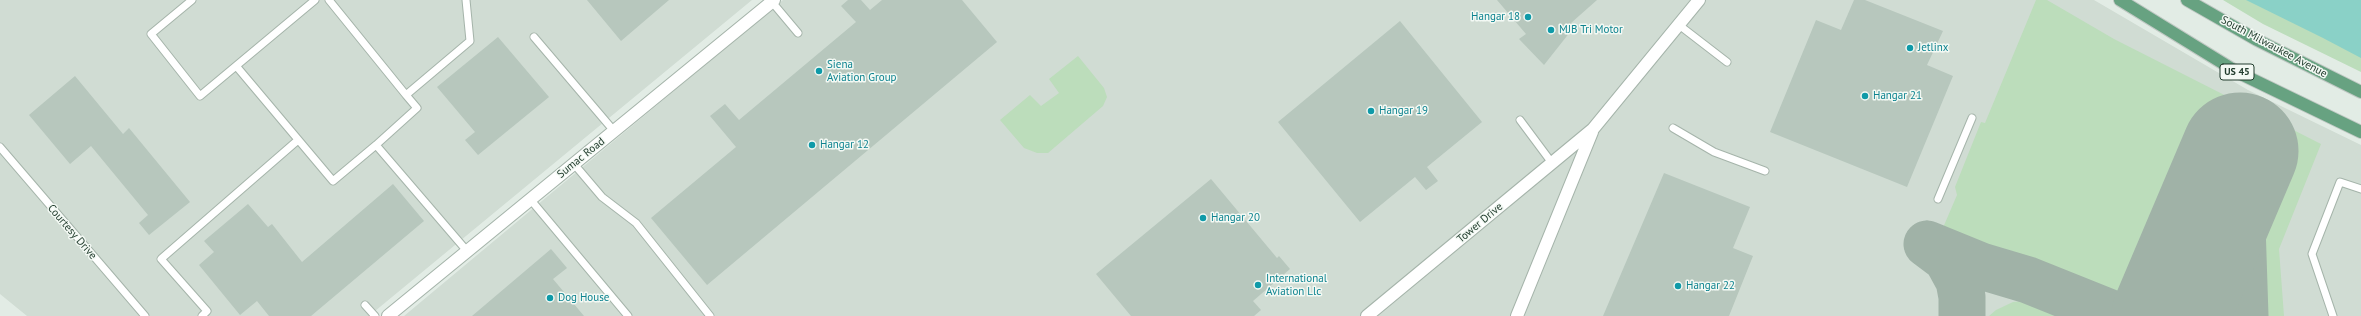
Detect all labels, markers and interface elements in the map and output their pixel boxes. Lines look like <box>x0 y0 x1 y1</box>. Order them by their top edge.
place label: Hangar 18 <box>1471 10 1520 24</box>
marker: Hangar 18 <box>1523 12 1533 22</box>
street label: South Milwaukee Avenue <box>2219 13 2329 81</box>
place label: MJB Tri Motor <box>1559 23 1623 37</box>
marker: MJB Tri Motor <box>1546 25 1556 35</box>
place label: Jetlinx <box>1918 41 1948 55</box>
marker: Jetlinx <box>1905 43 1915 53</box>
place label: Siena Aviation Group <box>827 58 897 84</box>
road number: US 45 <box>2220 64 2254 80</box>
marker: Siena Aviation Group <box>814 66 824 76</box>
place label: Hangar 21 <box>1873 89 1922 103</box>
marker: Hangar 21 <box>1860 91 1870 101</box>
place label: Hangar 19 <box>1379 104 1428 118</box>
marker: Hangar 19 <box>1366 106 1376 116</box>
street label: Sumac Road <box>555 135 607 181</box>
place label: Hangar 12 <box>820 138 869 152</box>
marker: Hangar 12 <box>807 140 817 150</box>
street label: Tower Drive <box>1455 200 1505 246</box>
street label: Courtesy Drive <box>45 202 99 262</box>
place label: Hangar 20 <box>1211 211 1260 225</box>
marker: Hangar 20 <box>1198 213 1208 223</box>
place label: International Aviation Llc <box>1266 272 1327 298</box>
place label: Hangar 22 <box>1686 279 1735 293</box>
marker: International Aviation Llc <box>1253 280 1263 290</box>
marker: Hangar 22 <box>1673 281 1683 291</box>
place label: Dog House <box>558 291 609 305</box>
marker: Dog House <box>545 293 555 303</box>

